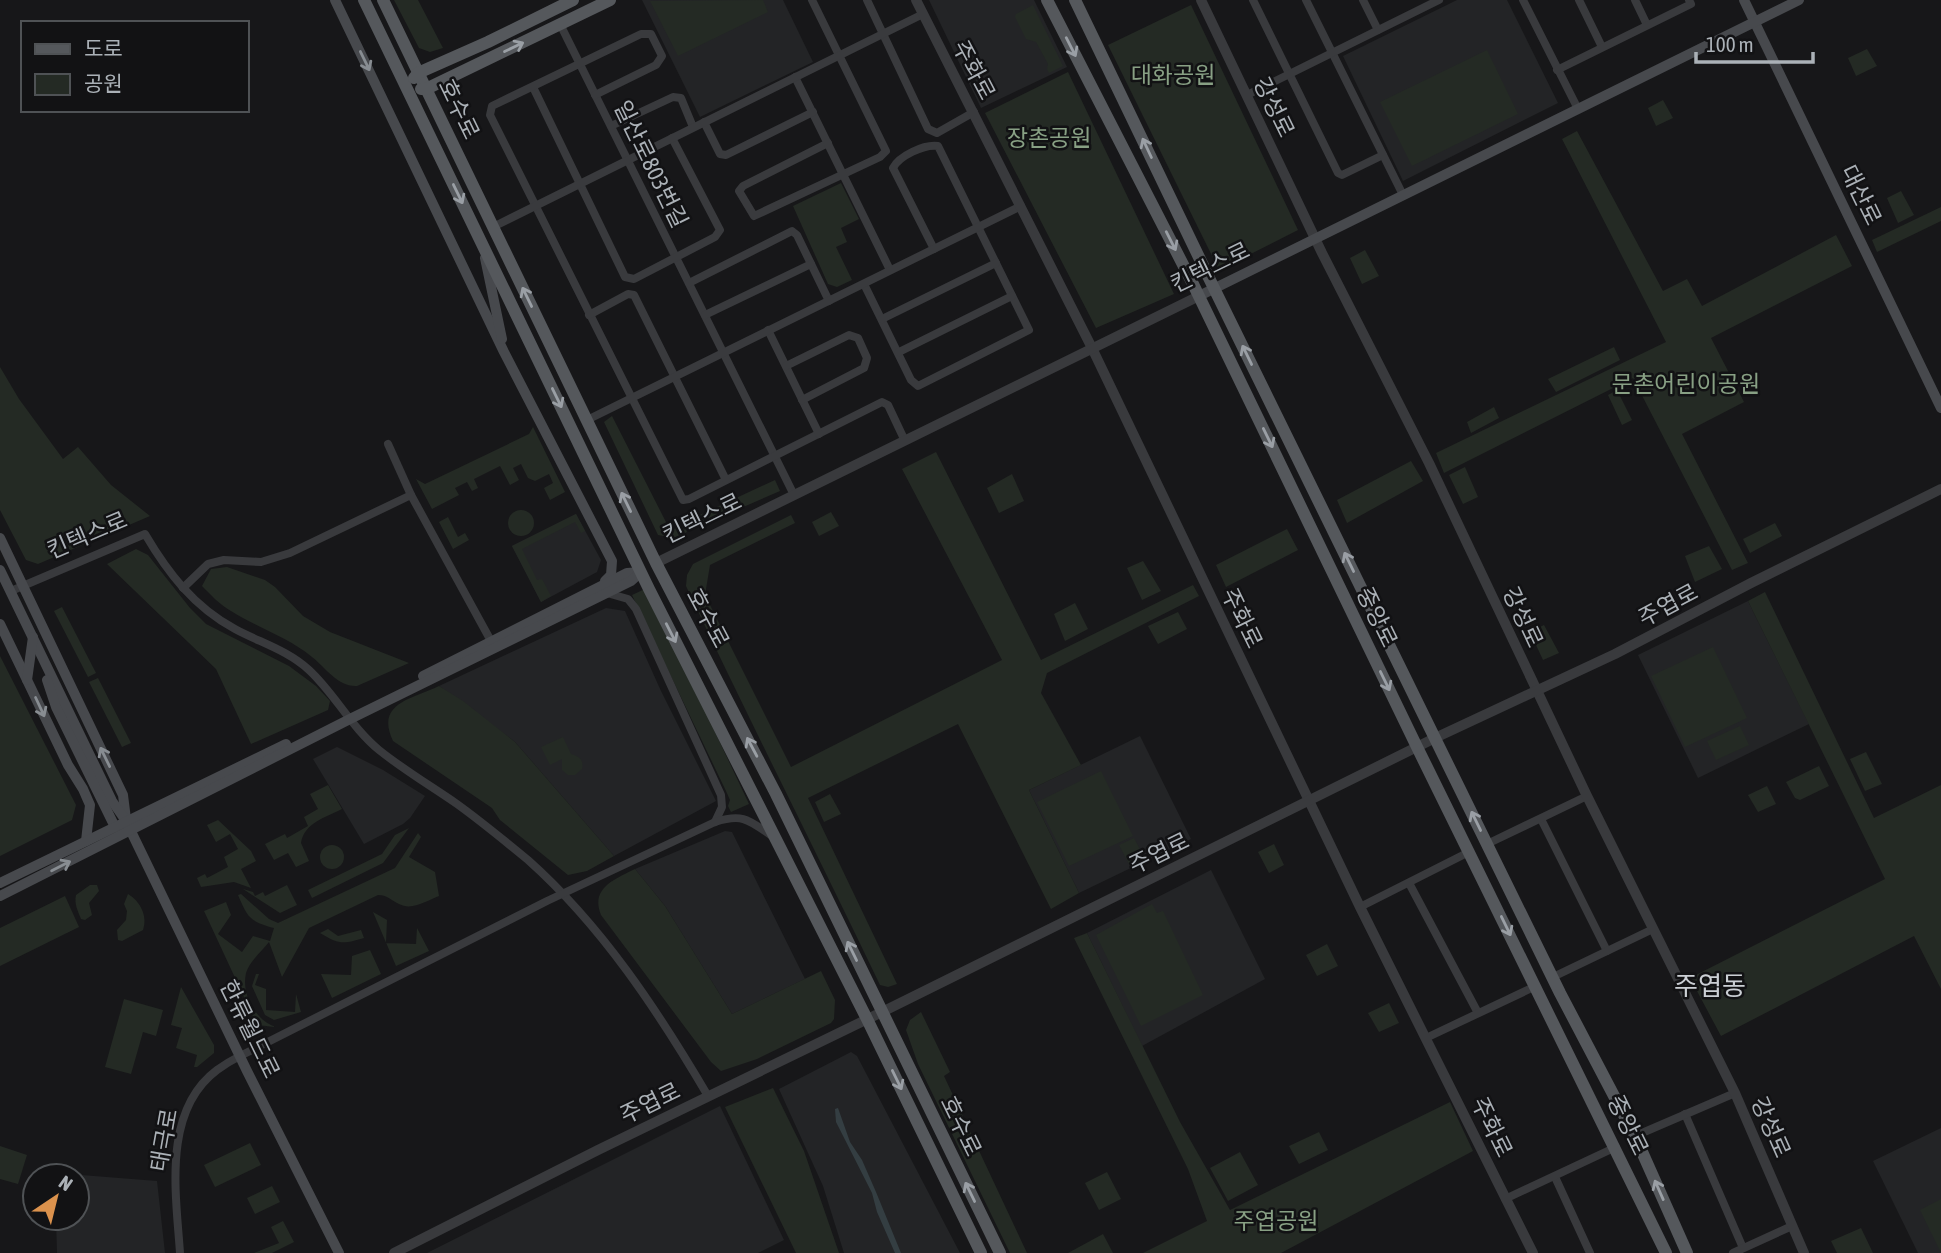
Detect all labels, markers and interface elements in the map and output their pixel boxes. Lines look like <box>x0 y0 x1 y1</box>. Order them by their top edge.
legend <box>21 21 248 112</box>
scale bar <box>1696 21 1813 65</box>
text: 100 m <box>1706 32 1754 56</box>
text: 도로 <box>84 36 123 60</box>
street label: 주화로 <box>948 36 1000 104</box>
one-way arrow <box>1064 36 1078 57</box>
one-way arrow <box>503 39 524 53</box>
one-way arrow <box>359 50 373 71</box>
park label: 대화공원 <box>1131 62 1215 88</box>
text: 공원 <box>84 71 123 95</box>
street label: 강성로 <box>1248 73 1300 141</box>
street label: 호수로 <box>433 75 485 143</box>
street label: 일산로803번길 <box>609 96 693 232</box>
park label: 장촌공원 <box>1007 125 1091 151</box>
one-way arrow <box>1139 138 1153 159</box>
street label: 대산로 <box>1835 161 1887 229</box>
one-way arrow <box>451 183 465 204</box>
one-way arrow <box>1165 230 1179 251</box>
street label: 킨텍스로 <box>1166 237 1254 297</box>
one-way arrow <box>520 287 533 308</box>
one-way arrow <box>1239 345 1253 366</box>
park label: 문촌어린이공원 <box>1612 371 1760 397</box>
one-way arrow <box>550 387 564 408</box>
one-way arrow <box>1261 427 1275 448</box>
street label: 킨텍스로 <box>658 488 746 548</box>
one-way arrow <box>619 492 633 513</box>
street label: 킨텍스로 <box>43 506 131 564</box>
one-way arrow <box>1342 552 1355 573</box>
street label: 주엽로 <box>1634 579 1702 631</box>
street label: 중앙로 <box>1351 583 1403 651</box>
street label: 강성로 <box>1498 583 1548 651</box>
street label: 호수로 <box>682 584 734 652</box>
street label: 주화로 <box>1216 584 1268 652</box>
one-way arrow <box>664 622 678 643</box>
one-way arrow <box>1379 670 1393 691</box>
one-way arrow <box>35 697 48 718</box>
one-way arrow <box>744 737 758 758</box>
one-way arrow <box>98 747 112 768</box>
one-way arrow <box>1469 811 1483 832</box>
street label: 주엽로 <box>1125 827 1193 879</box>
one-way arrow <box>50 858 71 872</box>
one-way arrow <box>1499 915 1513 936</box>
one-way arrow <box>845 941 859 962</box>
district label: 주엽동 <box>1674 971 1746 1001</box>
street label: 한류월드로 <box>215 976 285 1082</box>
one-way arrow <box>890 1069 904 1090</box>
street label: 주엽로 <box>616 1077 684 1129</box>
street label: 중앙로 <box>1602 1091 1654 1159</box>
street label: 호수로 <box>935 1092 987 1160</box>
street label: 주화로 <box>1466 1093 1518 1161</box>
street label: 강성로 <box>1746 1093 1796 1161</box>
street label: 태극로 <box>146 1106 182 1174</box>
north arrow <box>21 1162 91 1232</box>
text: N <box>55 1171 77 1195</box>
one-way arrow <box>1652 1179 1665 1201</box>
one-way arrow <box>963 1182 976 1203</box>
park label: 주엽공원 <box>1234 1208 1318 1234</box>

